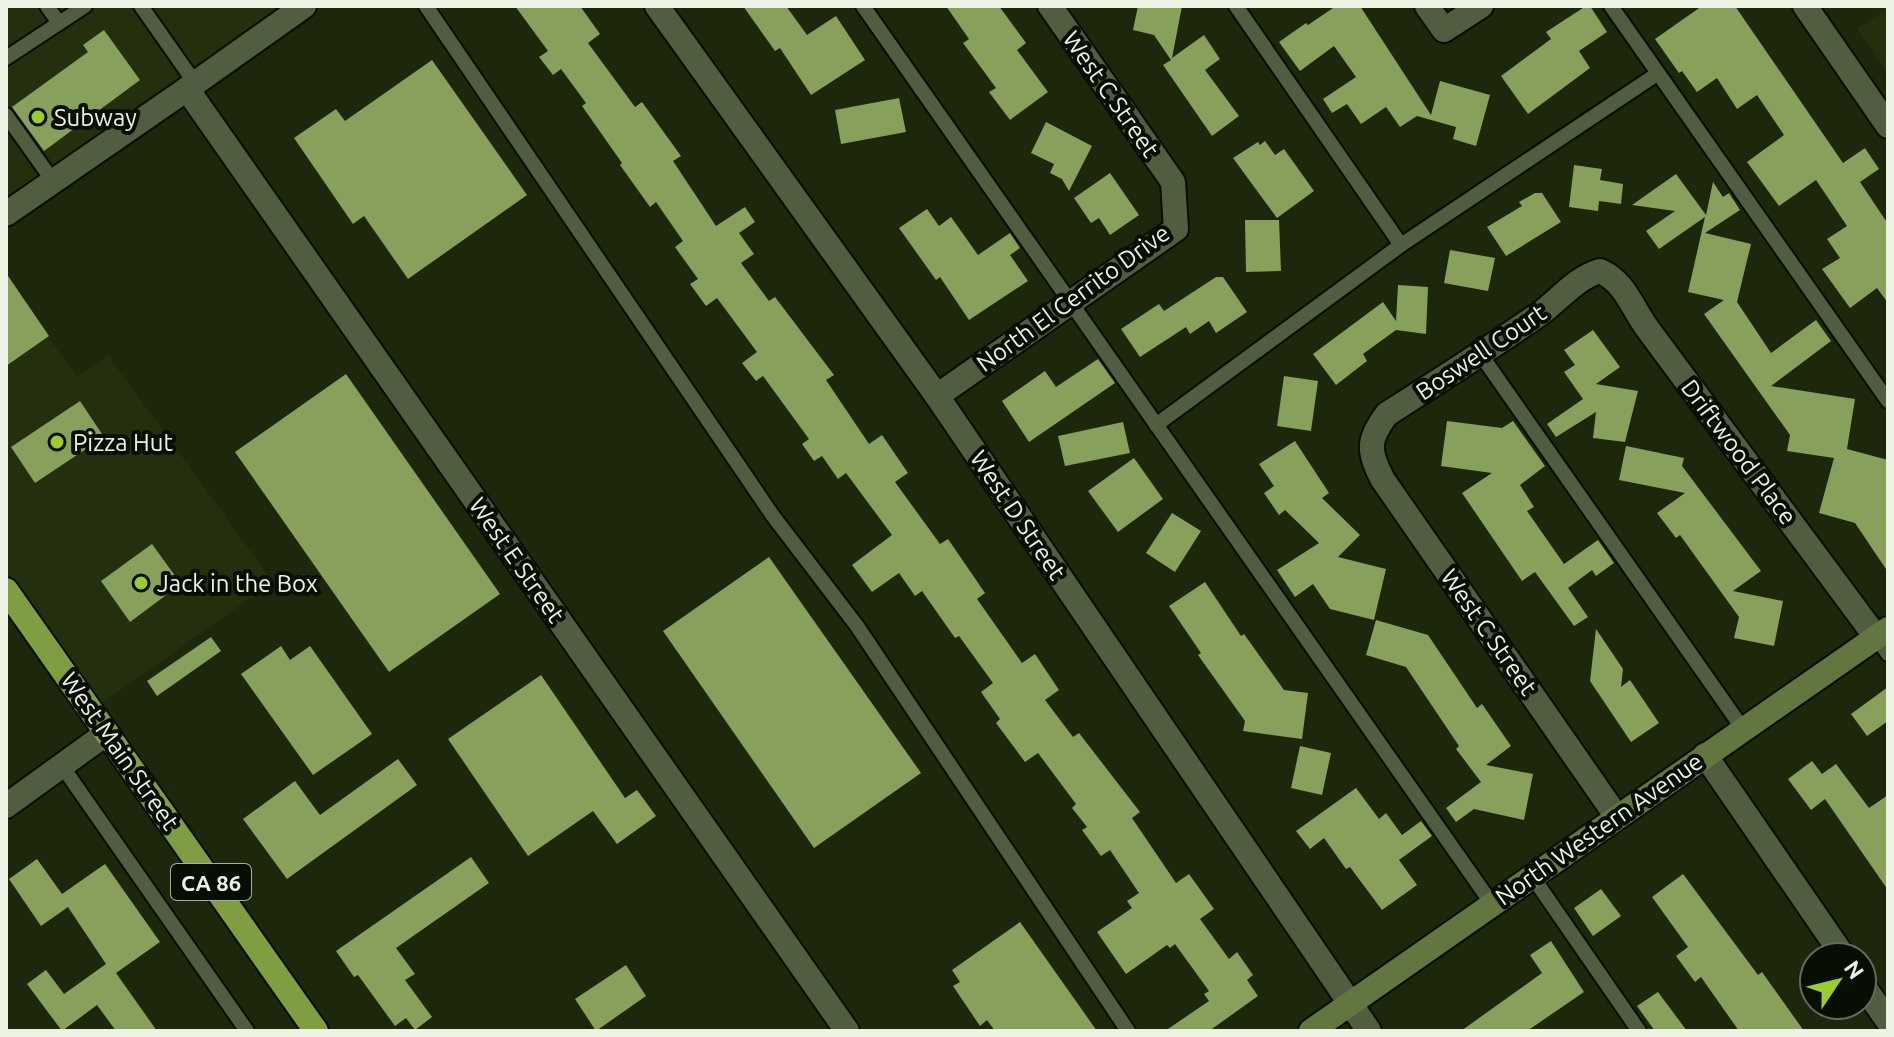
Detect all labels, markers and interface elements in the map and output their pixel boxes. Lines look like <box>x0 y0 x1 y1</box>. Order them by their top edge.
street label: West C Street <box>1058 26 1165 163</box>
place label: Subway <box>54 104 137 131</box>
marker: Subway <box>29 108 47 126</box>
street label: North El Cerrito Drive <box>971 219 1175 377</box>
street label: Boswell Court <box>1411 298 1551 405</box>
street label: Driftwood Place <box>1676 374 1802 530</box>
place label: Pizza Hut <box>73 429 173 456</box>
marker: Pizza Hut <box>48 433 66 451</box>
street label: West D Street <box>965 445 1071 585</box>
street label: West E Street <box>464 492 570 628</box>
street label: West C Street <box>1436 564 1543 701</box>
place label: Jack in the Box <box>157 570 318 597</box>
marker: Jack in the Box <box>132 574 150 592</box>
street label: West Main Street <box>56 667 185 835</box>
street label: North Western Avenue <box>1490 747 1708 911</box>
road number: CA 86 <box>171 864 251 900</box>
north arrow <box>1798 941 1878 1021</box>
text: N <box>1840 955 1870 983</box>

